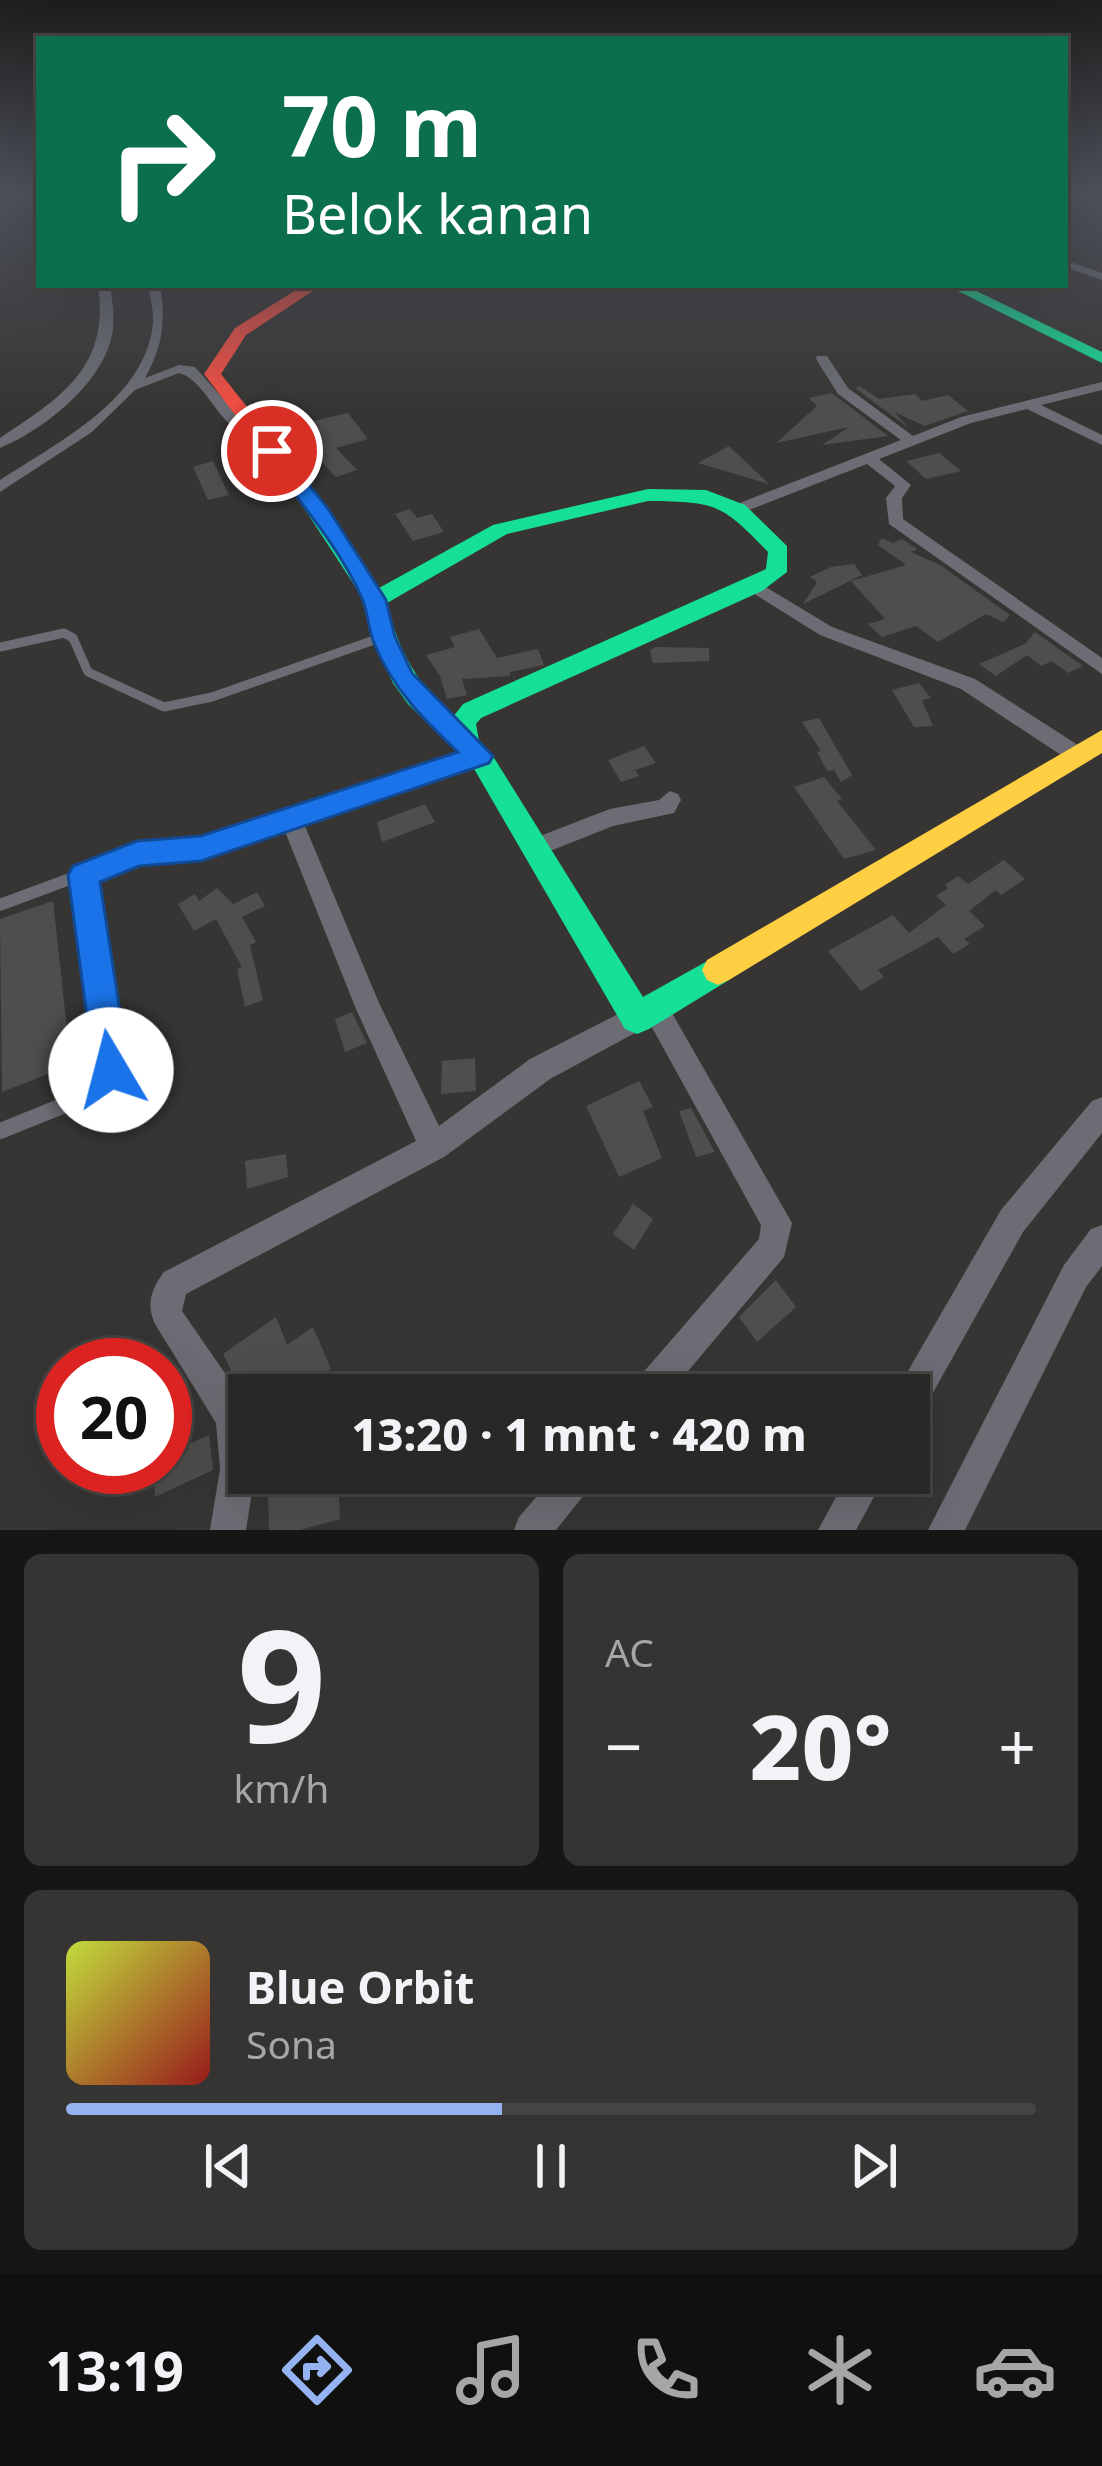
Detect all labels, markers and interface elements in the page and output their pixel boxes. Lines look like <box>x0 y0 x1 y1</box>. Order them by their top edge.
text: 70 m <box>282 67 482 182</box>
icon: right <box>84 84 240 240</box>
text: Belok kanan <box>282 176 593 250</box>
pin <box>221 400 323 502</box>
icon: arrive <box>239 418 305 484</box>
position arrow <box>48 1007 174 1133</box>
speed limit sign: 20 <box>36 1338 192 1494</box>
text: 13:20 · 1 mnt · 420 m <box>351 1403 807 1464</box>
text: 9 <box>237 1576 326 1789</box>
text: AC <box>605 1625 654 1678</box>
text: 20° <box>749 1684 892 1806</box>
text: − <box>605 1700 643 1790</box>
text: + <box>998 1700 1036 1790</box>
text: km/h <box>234 1761 329 1814</box>
text: Blue Orbit <box>246 1956 474 2017</box>
text: Sona <box>246 2017 337 2070</box>
icon: previous <box>195 2133 261 2199</box>
icon: pause <box>518 2133 584 2199</box>
icon: next <box>841 2133 907 2199</box>
icon: directions <box>275 2328 359 2412</box>
icon: music <box>449 2328 533 2412</box>
icon: phone <box>624 2328 708 2412</box>
icon: climate <box>798 2328 882 2412</box>
icon: car <box>973 2328 1057 2412</box>
text: 13:19 <box>45 2333 184 2407</box>

